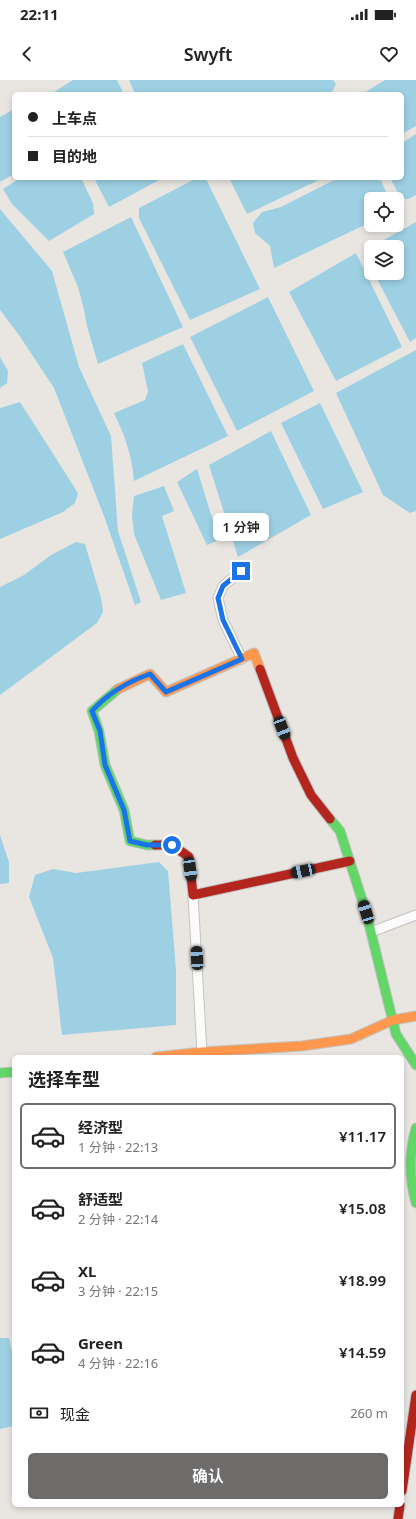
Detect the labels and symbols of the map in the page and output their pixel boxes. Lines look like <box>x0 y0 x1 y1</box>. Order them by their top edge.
callout: 1 分钟 <box>213 513 269 541</box>
route end <box>232 562 250 580</box>
car <box>272 715 292 741</box>
route start <box>163 836 181 854</box>
car <box>182 856 198 882</box>
car <box>290 863 316 879</box>
car <box>357 899 375 925</box>
car <box>190 946 204 970</box>

